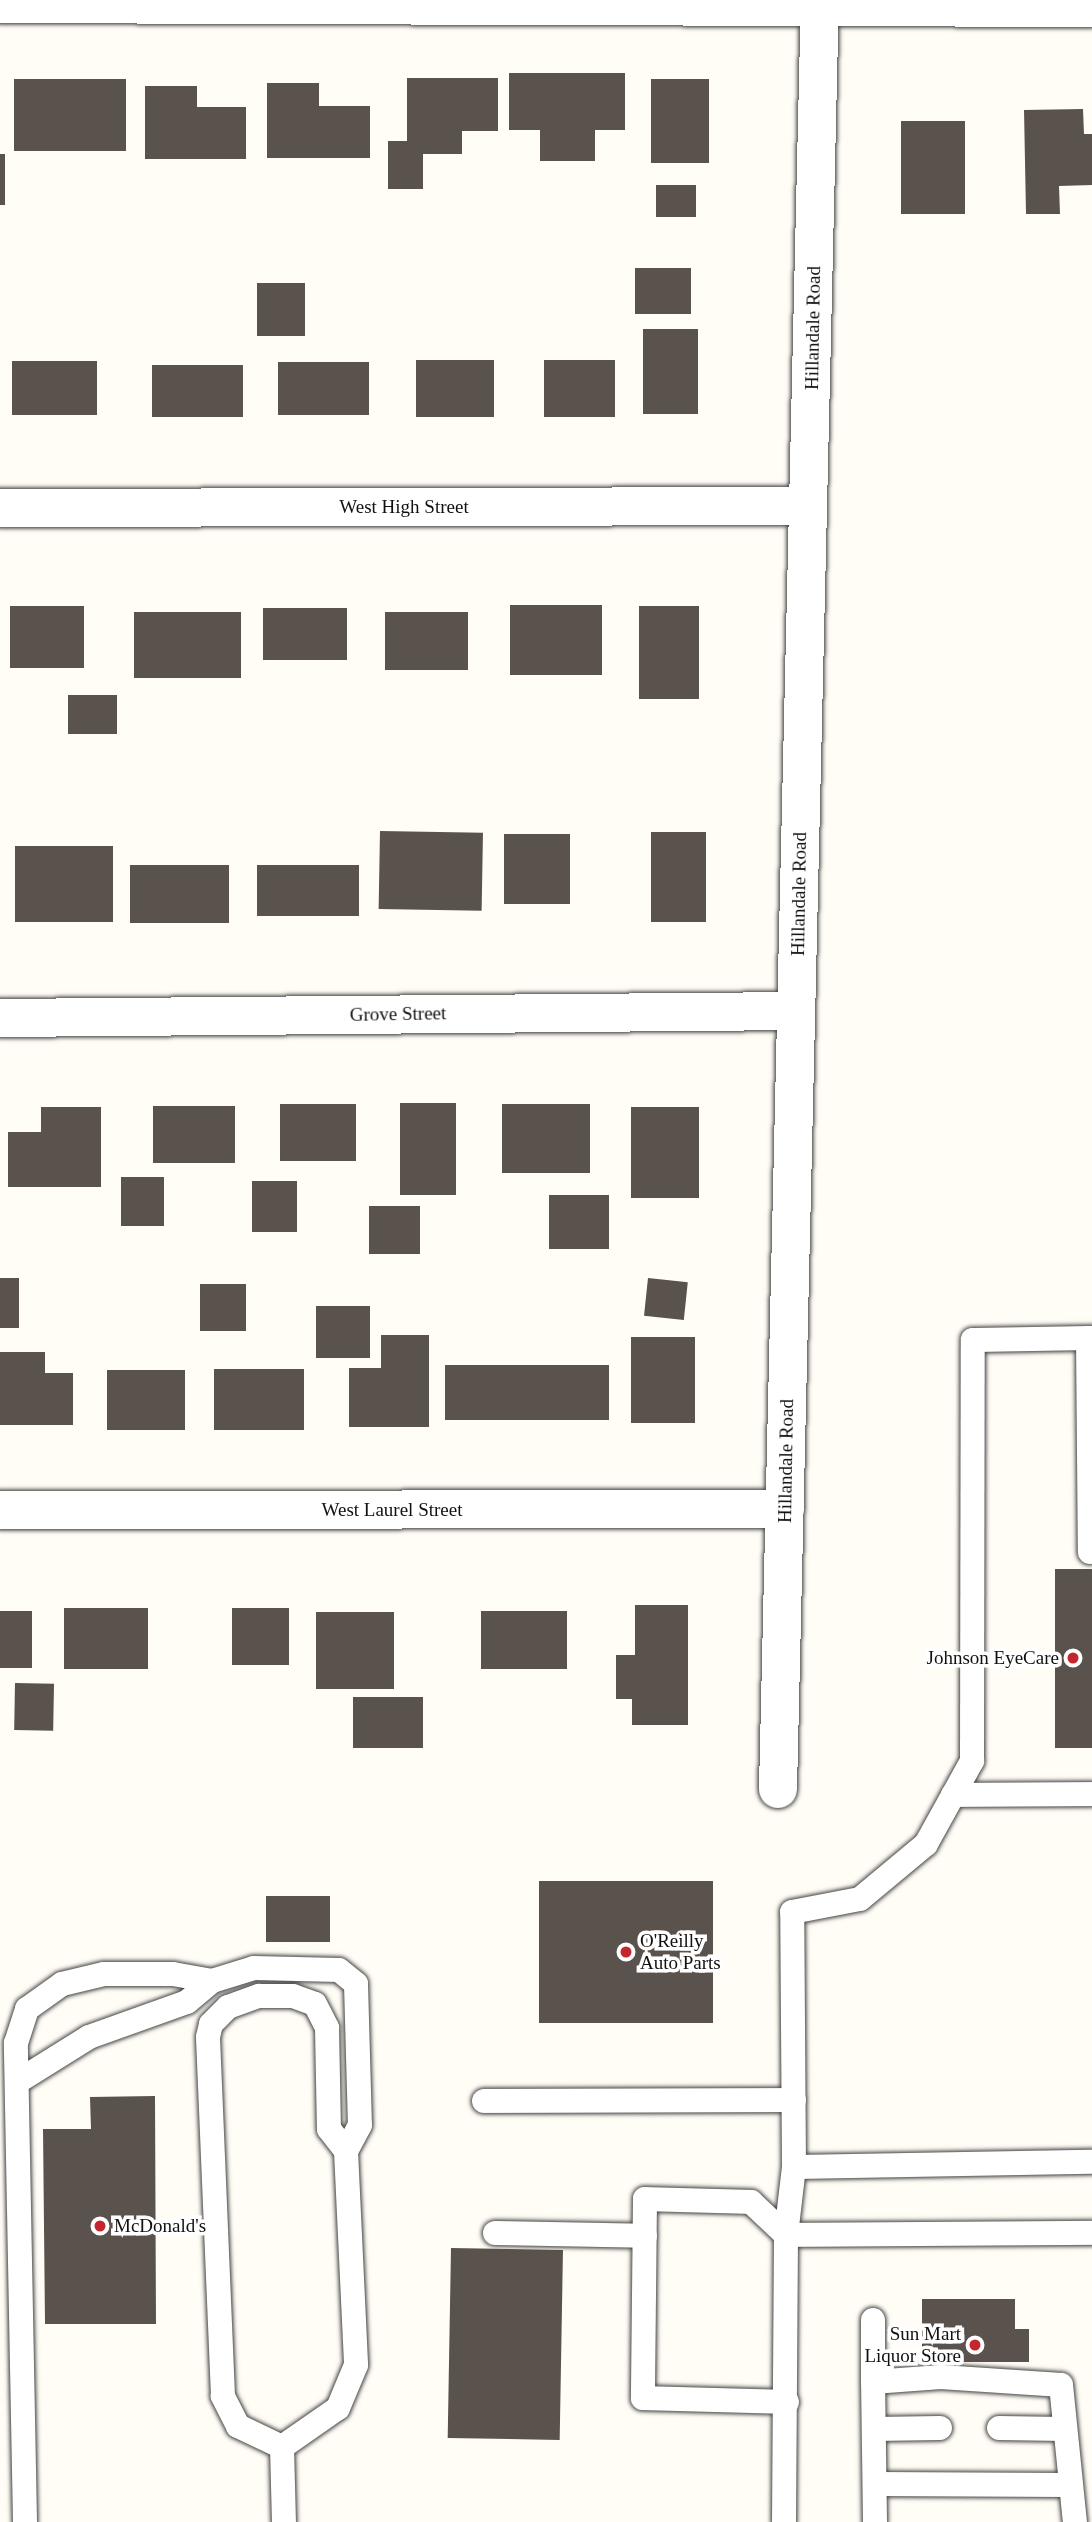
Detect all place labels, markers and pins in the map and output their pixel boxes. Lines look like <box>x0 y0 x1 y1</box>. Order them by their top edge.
place label: Johnson EyeCare <box>927 1647 1059 1669</box>
marker: Johnson EyeCare <box>1065 1650 1081 1666</box>
place label: O'Reilly Auto Parts <box>640 1930 721 1974</box>
marker: O'Reilly Auto Parts <box>618 1944 634 1960</box>
place label: McDonald's <box>114 2215 206 2237</box>
marker: McDonald's <box>92 2218 108 2234</box>
place label: Sun Mart Liquor Store <box>864 2323 961 2367</box>
marker: Sun Mart Liquor Store <box>967 2337 983 2353</box>

